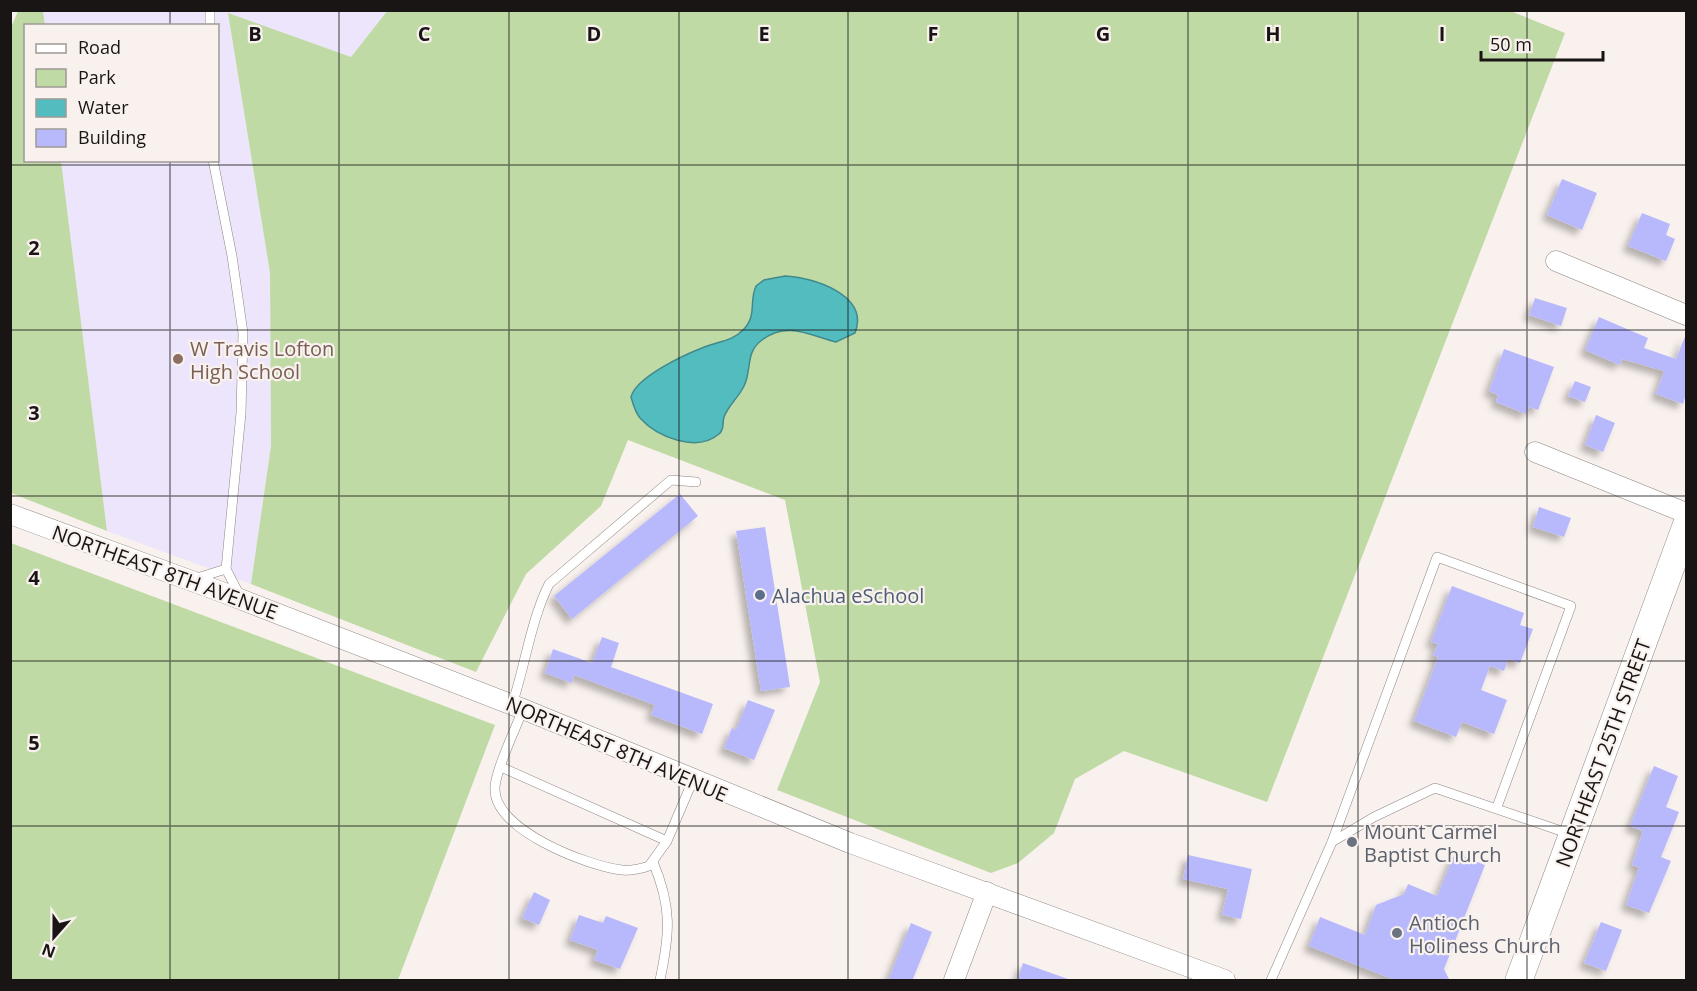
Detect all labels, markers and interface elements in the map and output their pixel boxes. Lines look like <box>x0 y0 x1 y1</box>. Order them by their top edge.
text: B <box>248 20 262 47</box>
text: C <box>418 20 431 47</box>
text: D <box>587 20 601 47</box>
text: E <box>758 20 770 47</box>
text: F <box>928 20 938 47</box>
text: G <box>1096 20 1110 47</box>
text: H <box>1265 20 1281 47</box>
text: I <box>1439 20 1445 47</box>
legend <box>24 24 219 162</box>
scale bar <box>1481 24 1602 62</box>
text: 50 m <box>1490 32 1532 56</box>
text: Road <box>78 35 121 59</box>
text: Park <box>78 65 116 89</box>
text: Water <box>78 95 129 119</box>
text: Building <box>78 125 146 149</box>
text: 2 <box>28 234 40 261</box>
place label: W Travis Lofton High School <box>190 335 334 385</box>
marker: W Travis Lofton High School <box>171 352 185 366</box>
text: 3 <box>28 399 40 426</box>
street label: NORTHEAST 8TH AVENUE <box>48 519 282 625</box>
text: 4 <box>28 564 40 591</box>
place label: Alachua eSchool <box>772 582 924 609</box>
marker: Alachua eSchool <box>753 588 767 602</box>
street label: NORTHEAST 25TH STREET <box>1549 635 1657 871</box>
street label: NORTHEAST 8TH AVENUE <box>502 690 732 808</box>
text: 5 <box>28 729 40 756</box>
place label: Mount Carmel Baptist Church <box>1364 818 1501 868</box>
marker: Mount Carmel Baptist Church <box>1345 835 1359 849</box>
north arrow <box>24 907 84 967</box>
place label: Antioch Holiness Church <box>1409 909 1561 959</box>
marker: Antioch Holiness Church <box>1390 926 1404 940</box>
text: N <box>39 938 59 964</box>

